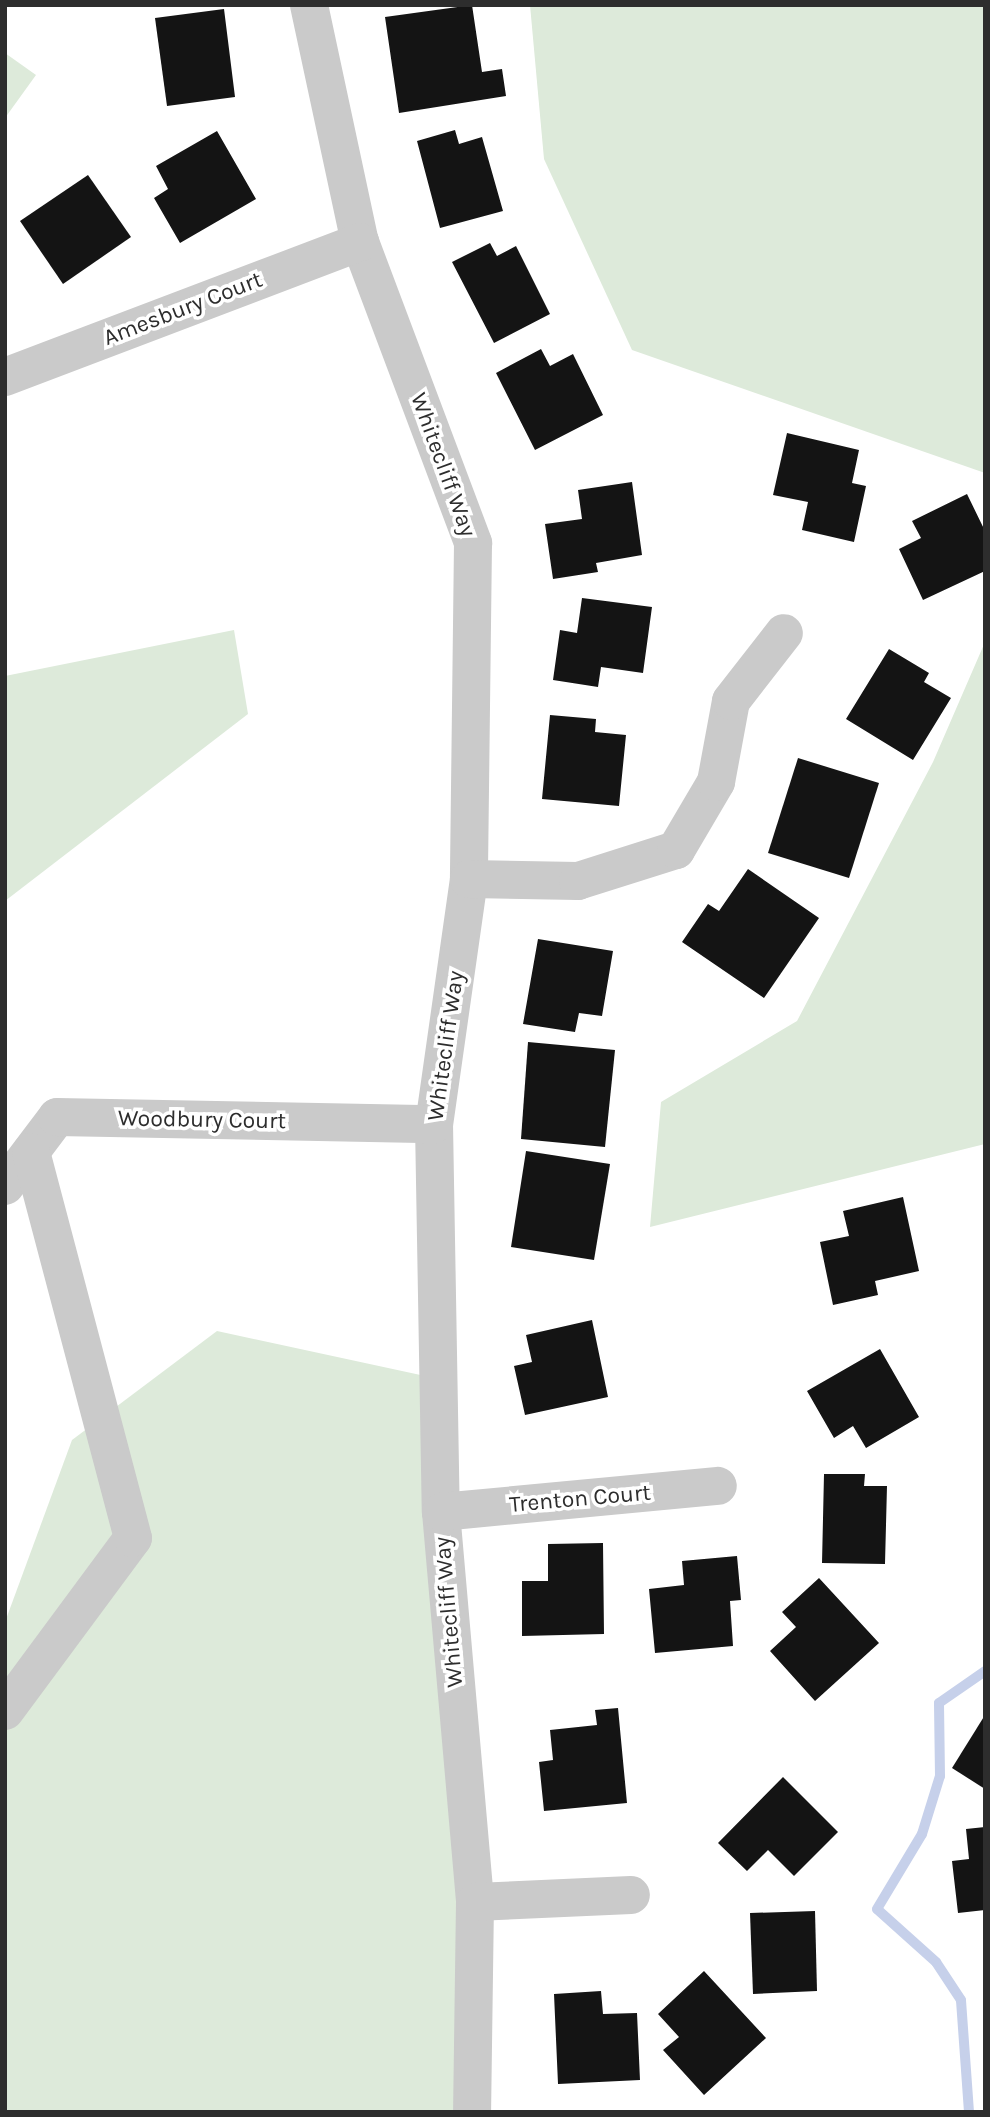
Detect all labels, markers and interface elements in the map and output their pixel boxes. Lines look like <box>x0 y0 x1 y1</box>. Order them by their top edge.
street label: Amesbury Court <box>100 266 266 352</box>
street label: Whitecliff Way <box>404 389 482 541</box>
street label: Whitecliff Way <box>422 969 470 1123</box>
street label: Woodbury Court <box>118 1105 286 1135</box>
street label: Trenton Court <box>508 1479 652 1519</box>
street label: Whitecliff Way <box>429 1535 469 1689</box>

